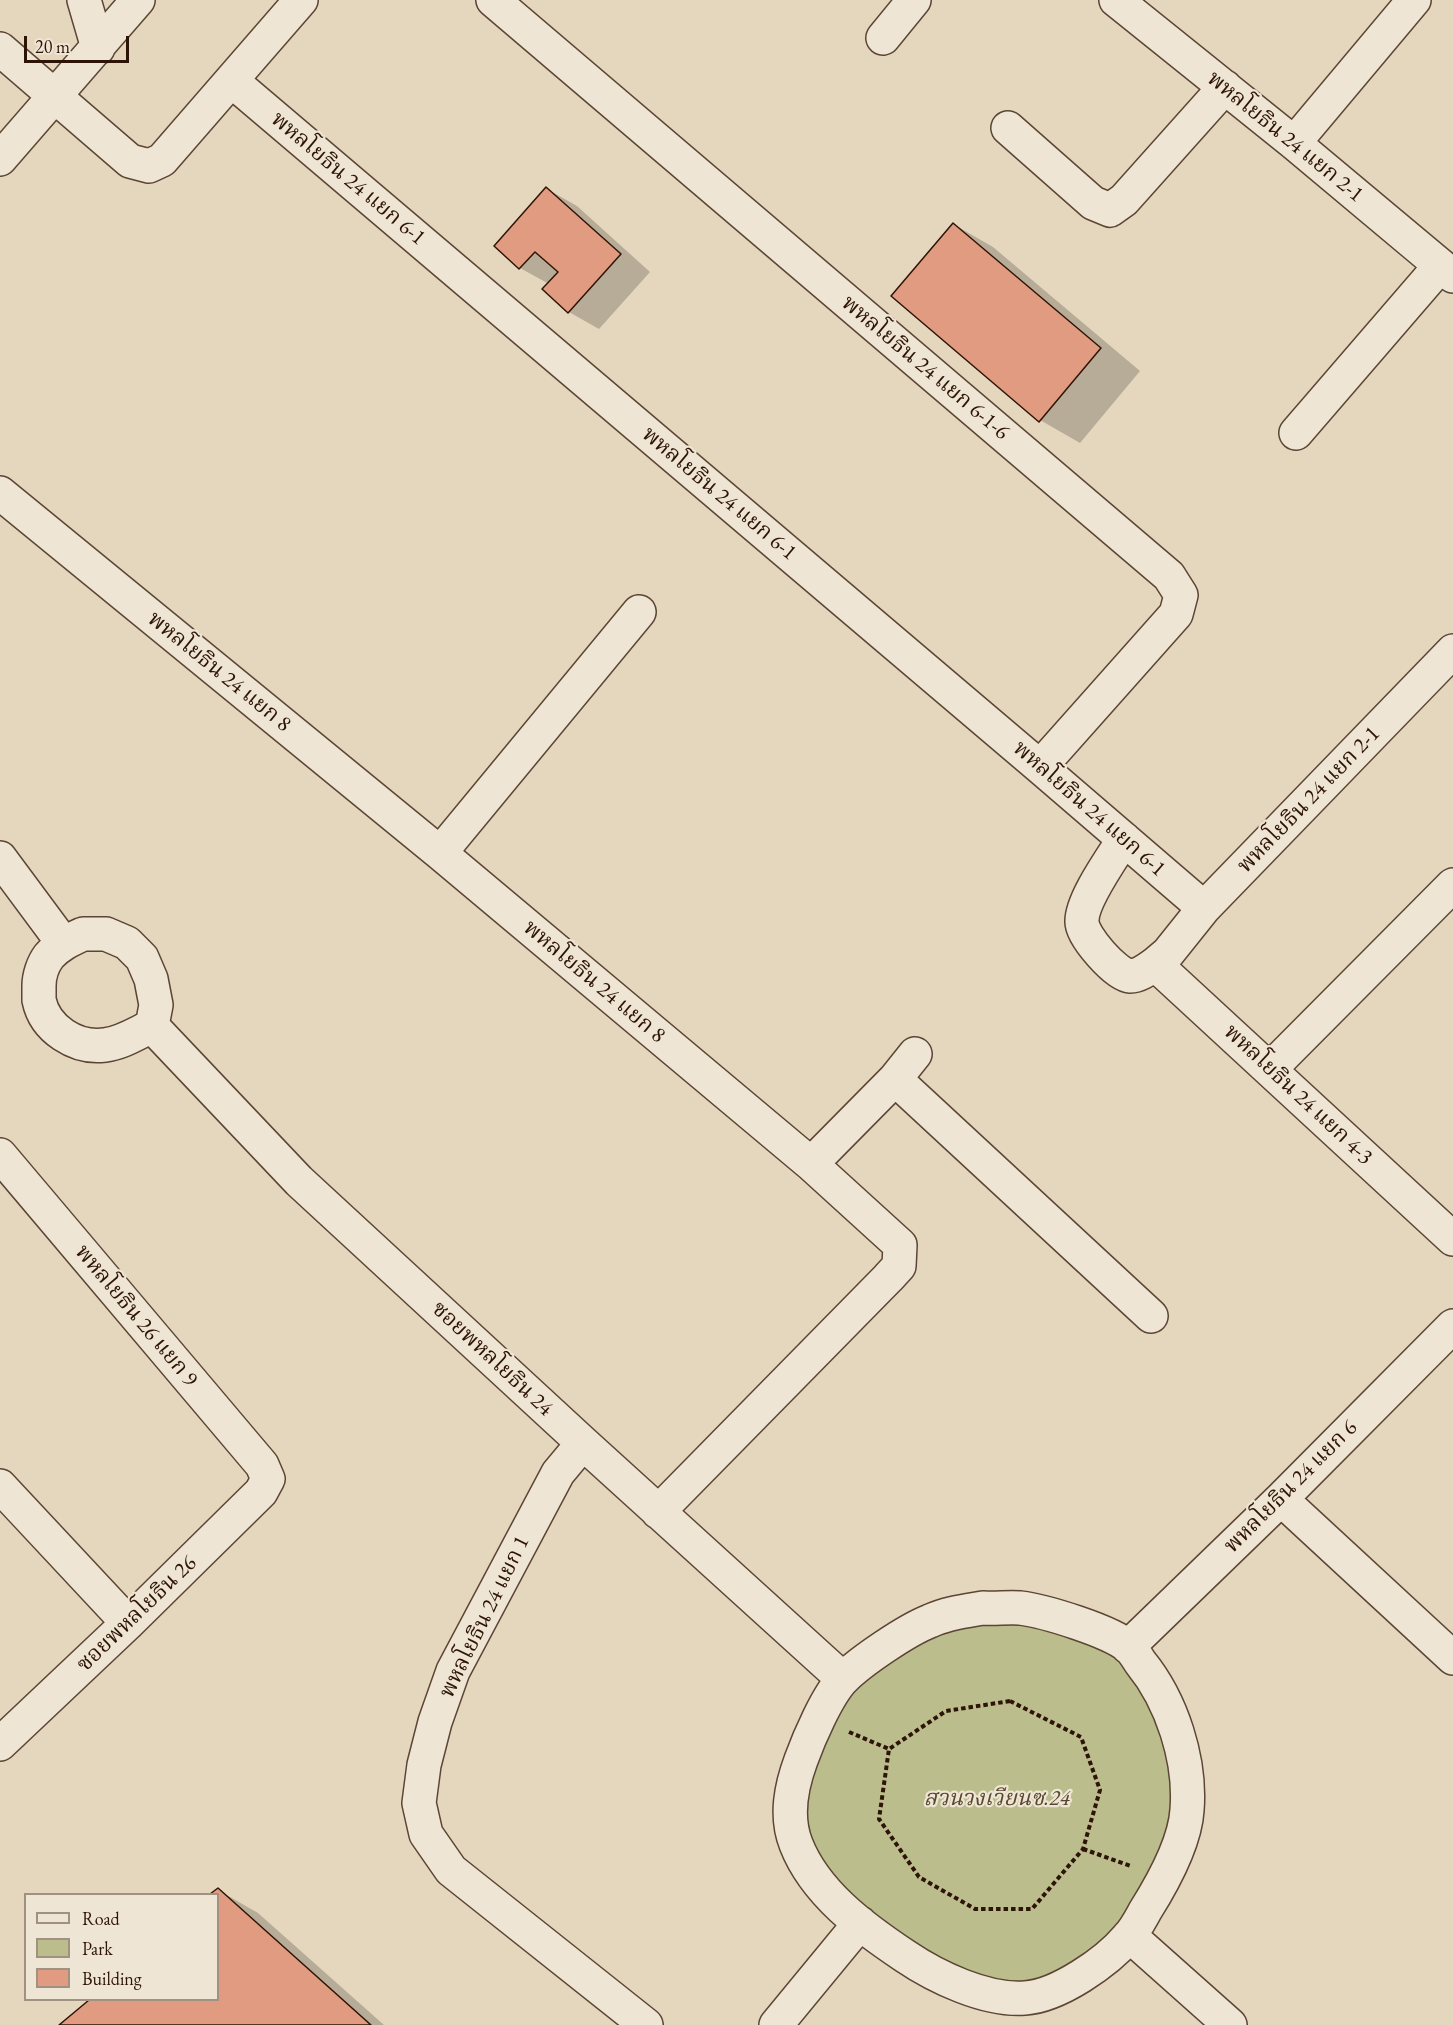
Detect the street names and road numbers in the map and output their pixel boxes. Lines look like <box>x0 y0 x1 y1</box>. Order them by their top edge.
street label: พหลโยธิน 24 แยก 2-1 <box>1201 66 1369 208</box>
street label: พหลโยธิน 24 แยก 6-1 <box>265 107 431 251</box>
street label: พหลโยธิน 24 แยก 6-1-6 <box>836 290 1014 446</box>
street label: พหลโยธิน 24 แยก 6-1 <box>636 422 802 566</box>
street label: พหลโยธิน 24 แยก 8 <box>142 606 296 738</box>
street label: พหลโยธิน 24 แยก 2-1 <box>1232 721 1386 879</box>
street label: พหลโยธิน 24 แยก 6-1 <box>1007 735 1171 883</box>
street label: พหลโยธิน 24 แยก 8 <box>518 915 670 1049</box>
street label: พหลโยธิน 24 แยก 4-3 <box>1218 1019 1378 1171</box>
street label: พหลโยธิน 26 แยก 9 <box>69 1240 203 1392</box>
street label: ซอยพหลโยธิน 24 <box>426 1296 558 1422</box>
street label: พหลโยธิน 24 แยก 6 <box>1219 1415 1363 1559</box>
street label: พหลโยธิน 24 แยก 1 <box>434 1532 536 1702</box>
street label: ซอยพหลโยธิน 26 <box>72 1550 202 1678</box>

